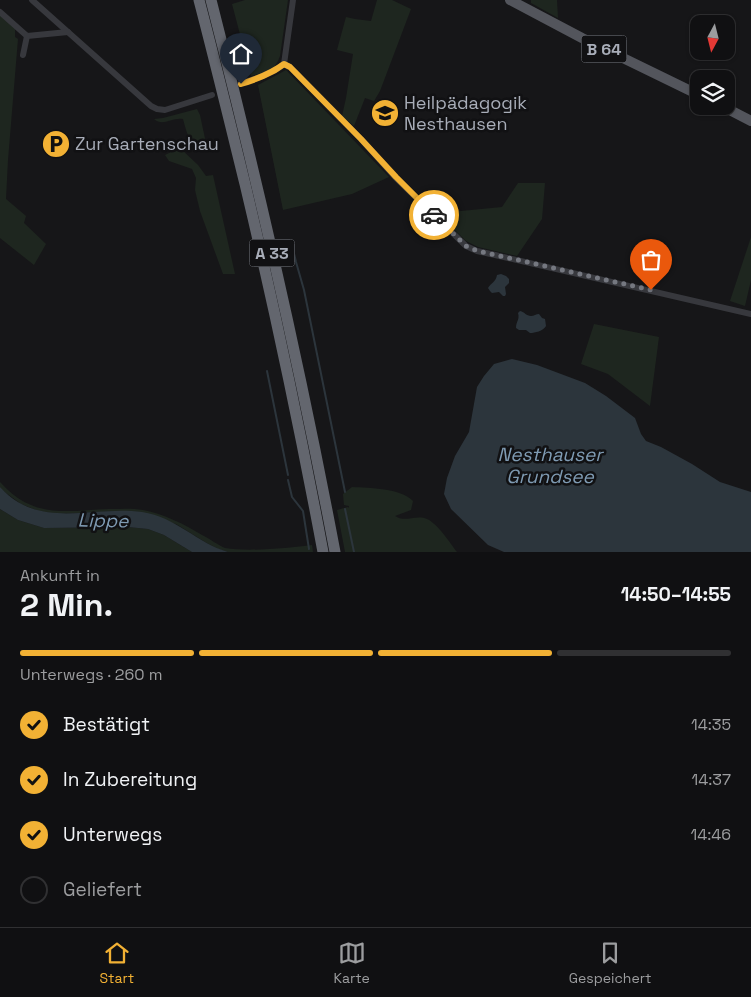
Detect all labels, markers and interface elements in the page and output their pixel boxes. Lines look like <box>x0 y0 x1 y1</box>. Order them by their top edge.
north arrow <box>690 15 735 60</box>
map controls <box>690 15 735 115</box>
pin <box>220 33 262 84</box>
road number: B 64 <box>582 36 626 62</box>
icon: home <box>227 40 255 68</box>
button: layers <box>690 70 735 115</box>
place label: Heilpädagogik Nesthausen <box>404 91 527 135</box>
school or university icon: Heilpädagogik Nesthausen <box>370 98 400 128</box>
parking icon: Zur Gartenschau <box>41 129 71 159</box>
place label: Zur Gartenschau <box>75 132 219 155</box>
courier <box>409 190 459 240</box>
icon: car <box>420 201 448 229</box>
pin <box>630 239 672 290</box>
road number: A 33 <box>250 240 294 266</box>
icon: bag <box>637 246 665 274</box>
water label: Nesthauser Grundsee <box>498 442 604 489</box>
water label: Lippe <box>77 508 129 533</box>
text: Ankunft in <box>20 565 100 586</box>
text: 14:50–14:55 <box>621 582 731 607</box>
text: 2 Min. <box>20 585 113 625</box>
text: Unterwegs · 260 m <box>20 664 162 685</box>
icon: check <box>20 711 48 739</box>
text: Bestätigt <box>63 712 150 737</box>
text: 14:35 <box>691 714 731 735</box>
icon: check <box>20 766 48 794</box>
text: In Zubereitung <box>63 767 197 792</box>
text: 14:37 <box>692 769 731 790</box>
icon: check <box>20 821 48 849</box>
text: Unterwegs <box>63 822 162 847</box>
text: 14:46 <box>690 824 731 845</box>
text: Geliefert <box>63 877 142 902</box>
tab: Start <box>100 939 134 987</box>
tab: Karte <box>333 939 370 987</box>
tab: Gespeichert <box>569 939 651 987</box>

